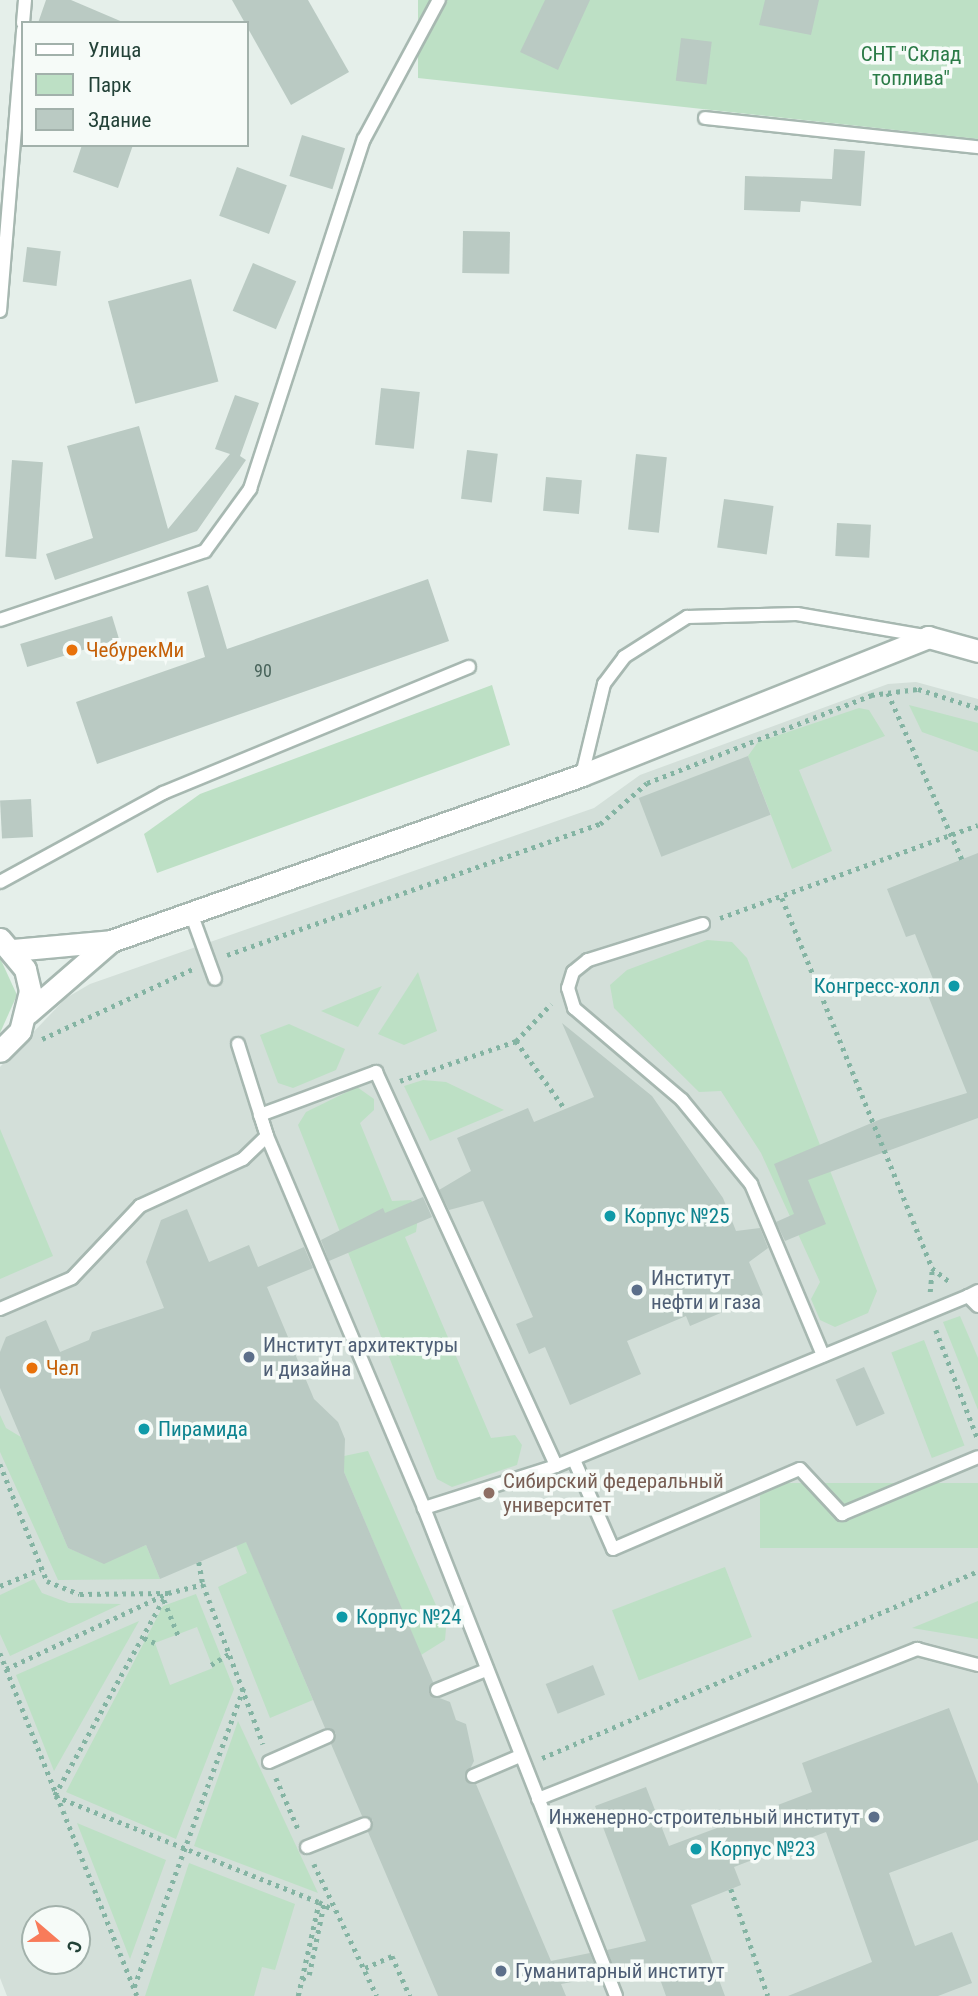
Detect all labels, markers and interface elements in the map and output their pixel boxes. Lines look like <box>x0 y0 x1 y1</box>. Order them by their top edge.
legend <box>21 21 248 147</box>
text: Улица <box>88 38 141 62</box>
park label: СНТ "Склад топлива" <box>860 41 962 91</box>
text: Парк <box>88 73 132 97</box>
text: Здание <box>88 108 151 132</box>
place label: ЧебурекМи <box>86 637 184 663</box>
marker: ЧебурекМи <box>64 642 80 658</box>
house number: 90 <box>254 660 272 682</box>
place label: Конгресс-холл <box>814 973 940 999</box>
marker: Конгресс-холл <box>946 978 962 994</box>
place label: Корпус №25 <box>624 1203 730 1229</box>
marker: Корпус №25 <box>602 1208 618 1224</box>
place label: Институт нефти и газа <box>651 1265 761 1315</box>
marker: Институт нефти и газа <box>629 1282 645 1298</box>
place label: Институт архитектуры и дизайна <box>263 1332 458 1382</box>
marker: Институт архитектуры и дизайна <box>241 1349 257 1365</box>
place label: Чел <box>46 1355 79 1381</box>
marker: Чел <box>24 1360 40 1376</box>
place label: Пирамида <box>158 1416 248 1442</box>
marker: Пирамида <box>136 1421 152 1437</box>
place label: Сибирский федеральный университет <box>503 1468 724 1518</box>
marker: Сибирский федеральный университет <box>481 1485 497 1501</box>
place label: Корпус №24 <box>356 1604 462 1630</box>
marker: Корпус №24 <box>334 1609 350 1625</box>
place label: Инженерно-строительный институт <box>549 1804 860 1830</box>
marker: Инженерно-строительный институт <box>866 1809 882 1825</box>
place label: Корпус №23 <box>710 1836 816 1862</box>
marker: Корпус №23 <box>688 1841 704 1857</box>
north arrow <box>21 1905 91 1975</box>
text: С <box>62 1938 87 1956</box>
place label: Гуманитарный институт <box>515 1958 725 1984</box>
marker: Гуманитарный институт <box>493 1963 509 1979</box>

